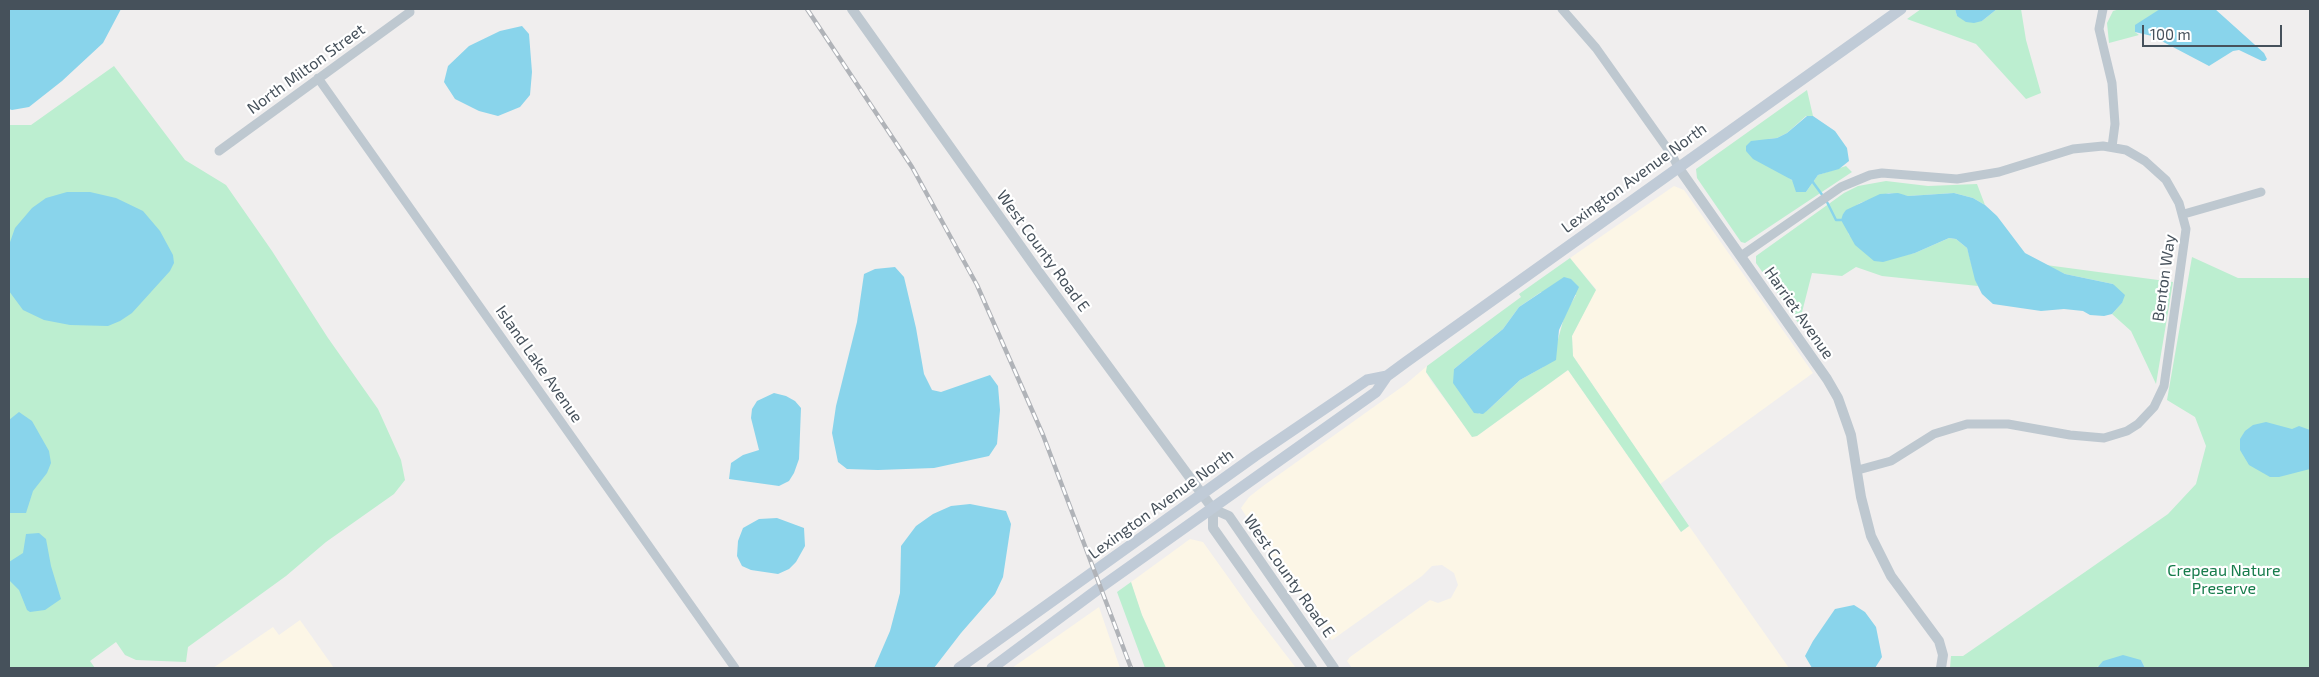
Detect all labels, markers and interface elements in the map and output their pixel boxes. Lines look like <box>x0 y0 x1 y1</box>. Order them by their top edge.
scale bar <box>2144 15 2284 47</box>
street label: North Milton Street <box>243 20 369 118</box>
text: 100 m <box>2150 25 2191 43</box>
street label: Lexington Avenue North <box>1558 119 1710 237</box>
street label: West County Road E <box>993 187 1093 315</box>
street label: Benton Way <box>2148 233 2180 323</box>
street label: Harriet Avenue <box>1760 263 1838 363</box>
street label: Island Lake Avenue <box>491 302 587 426</box>
street label: Lexington Avenue North <box>1085 445 1237 563</box>
street label: West County Road E <box>1239 511 1339 641</box>
park label: Crepeau Nature Preserve <box>2167 561 2281 599</box>

